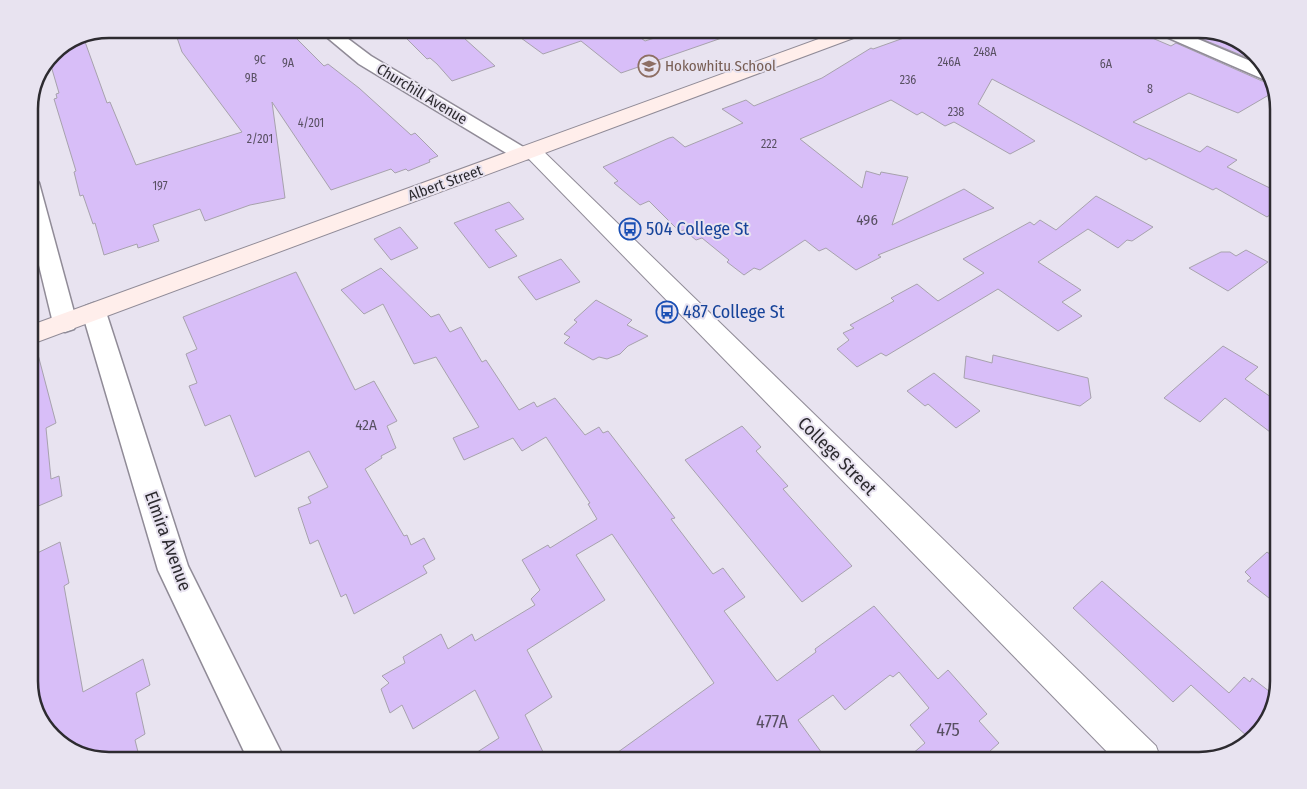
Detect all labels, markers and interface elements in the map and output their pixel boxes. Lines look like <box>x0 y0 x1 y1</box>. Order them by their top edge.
house number: 248A <box>973 45 997 59</box>
house number: 9C <box>254 53 266 67</box>
school or university icon: Hokowhitu School <box>637 54 661 78</box>
house number: 246A <box>937 55 961 69</box>
house number: 9A <box>282 56 295 70</box>
place label: Hokowhitu School <box>665 57 776 75</box>
house number: 6A <box>1100 57 1113 71</box>
street label: Churchill Avenue <box>373 60 471 128</box>
house number: 9B <box>245 71 258 85</box>
house number: 236 <box>900 73 916 87</box>
house number: 8 <box>1147 82 1153 96</box>
house number: 238 <box>948 105 964 119</box>
house number: 4/201 <box>298 116 324 130</box>
house number: 2/201 <box>247 132 273 146</box>
house number: 222 <box>761 137 777 151</box>
street label: Albert Street <box>405 161 485 205</box>
house number: 197 <box>152 179 168 193</box>
house number: 496 <box>856 211 878 229</box>
bus stop icon: 504 College St <box>618 217 642 241</box>
place label: 504 College St <box>646 218 749 240</box>
bus stop icon: 487 College St <box>655 300 679 324</box>
place label: 487 College St <box>683 301 785 323</box>
street label: College Street <box>793 412 881 500</box>
house number: 42A <box>355 416 377 434</box>
street label: Elmira Avenue <box>140 488 196 594</box>
house number: 477A <box>756 711 788 733</box>
house number: 475 <box>936 719 960 741</box>

